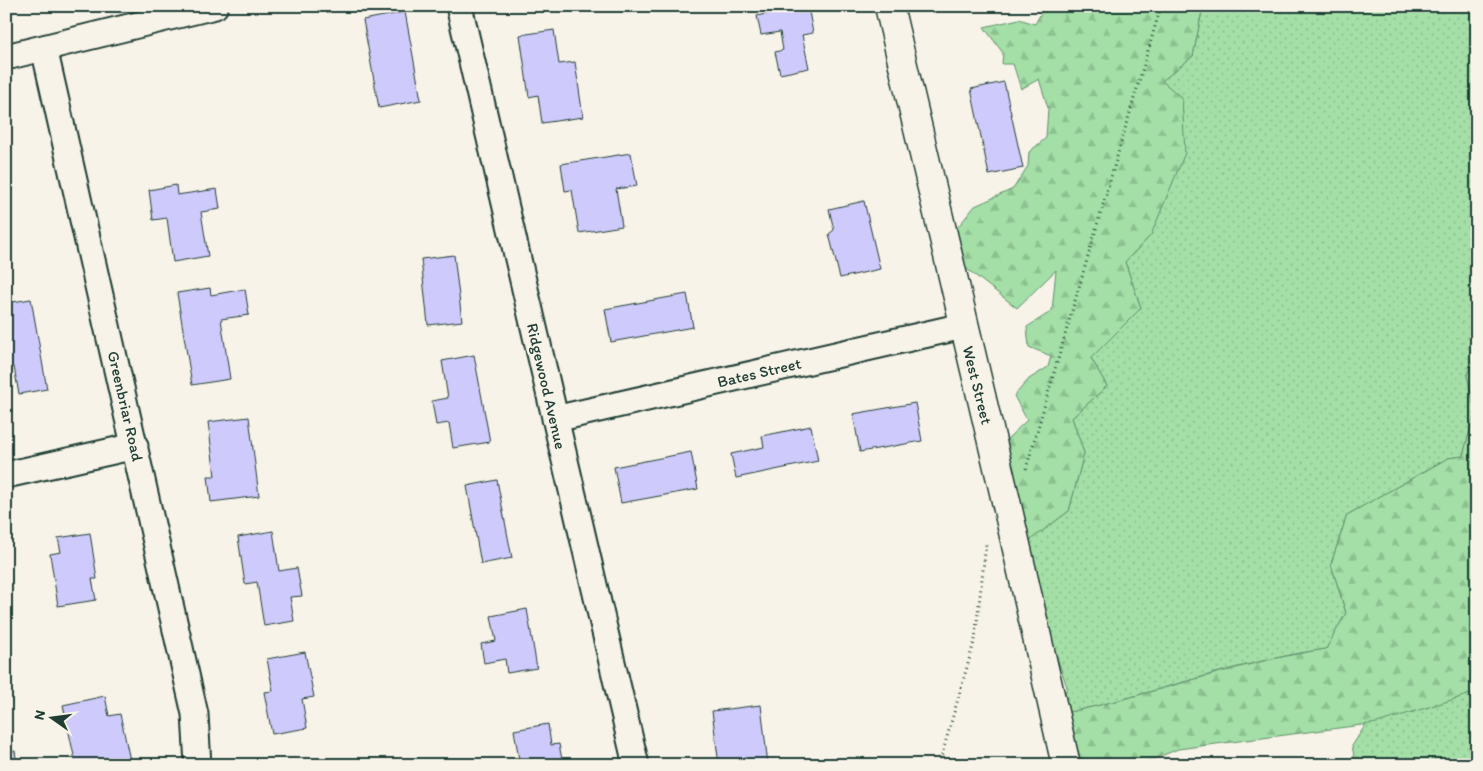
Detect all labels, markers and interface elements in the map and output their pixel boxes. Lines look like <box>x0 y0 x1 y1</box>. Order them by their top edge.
street label: Ridgewood Avenue <box>523 321 570 451</box>
street label: West Street <box>959 344 996 426</box>
street label: Greenbriar Road <box>104 349 148 463</box>
street label: Bates Street <box>715 354 803 391</box>
north arrow <box>28 694 78 744</box>
text: N <box>30 708 49 722</box>

